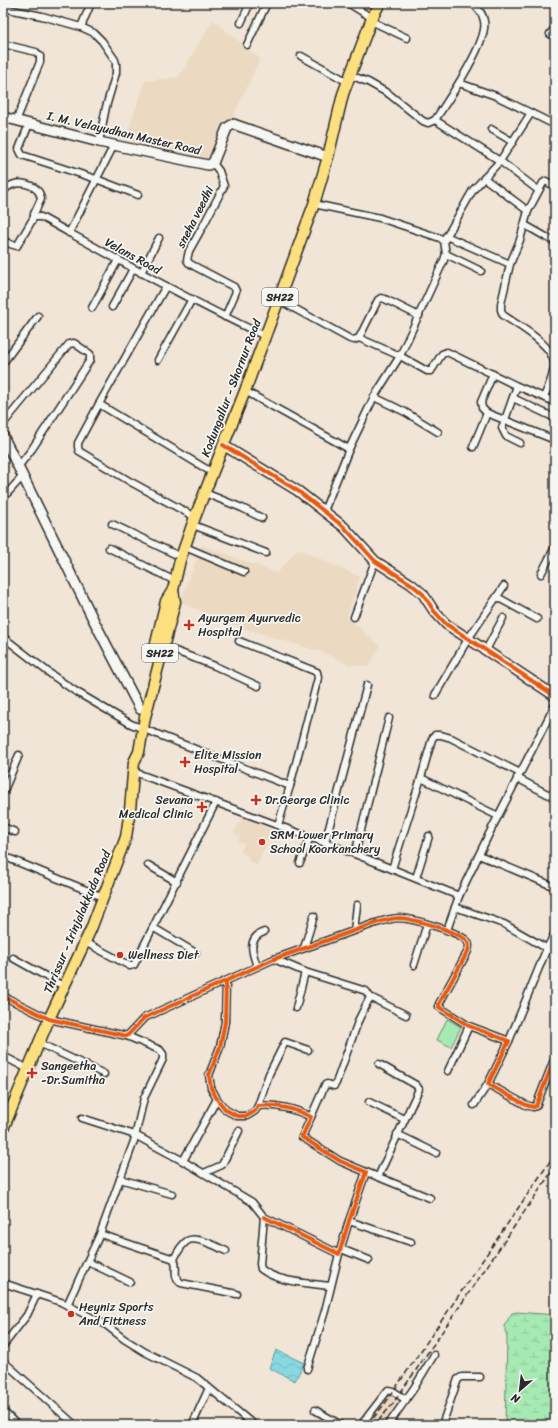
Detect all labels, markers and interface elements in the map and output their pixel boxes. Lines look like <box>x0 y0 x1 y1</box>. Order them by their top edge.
street label: I. M. Velayudhan Master Road <box>44 104 204 162</box>
street label: sneha veedhi <box>170 182 220 253</box>
street label: Velans Road <box>101 231 167 281</box>
road number: SH22 <box>262 288 298 306</box>
street label: Kodungallur - Shornur Road <box>195 315 268 460</box>
place label: Ayurgem Ayurvedic Hospital <box>197 607 301 643</box>
marker: Ayurgem Ayurvedic Hospital <box>183 619 195 631</box>
road number: SH22 <box>142 644 178 662</box>
place label: Elite Mission Hospital <box>194 744 262 780</box>
marker: Elite Mission Hospital <box>179 756 191 768</box>
place label: Sevana Medical Clinic <box>119 789 193 825</box>
place label: Dr.George Clinic <box>265 789 349 811</box>
marker: Dr.George Clinic <box>250 794 262 806</box>
marker: Sevana Medical Clinic <box>196 801 208 813</box>
place label: SRM Lower Primary School Koorkanchery <box>270 824 381 860</box>
marker: SRM Lower Primary School Koorkanchery <box>257 837 267 847</box>
street label: Thrissur - Irinjalakkuda Road <box>37 845 118 997</box>
place label: Wellness Diet <box>128 944 200 966</box>
marker: Wellness Diet <box>115 950 125 960</box>
place label: Sangeetha -Dr.Sumitha <box>41 1055 105 1091</box>
marker: Sangeetha -Dr.Sumitha <box>26 1067 38 1079</box>
place label: Heyniz Sports And Fittness <box>78 1296 154 1332</box>
marker: Heyniz Sports And Fittness <box>66 1309 76 1319</box>
north arrow <box>500 1370 540 1410</box>
text: N <box>507 1388 524 1409</box>

